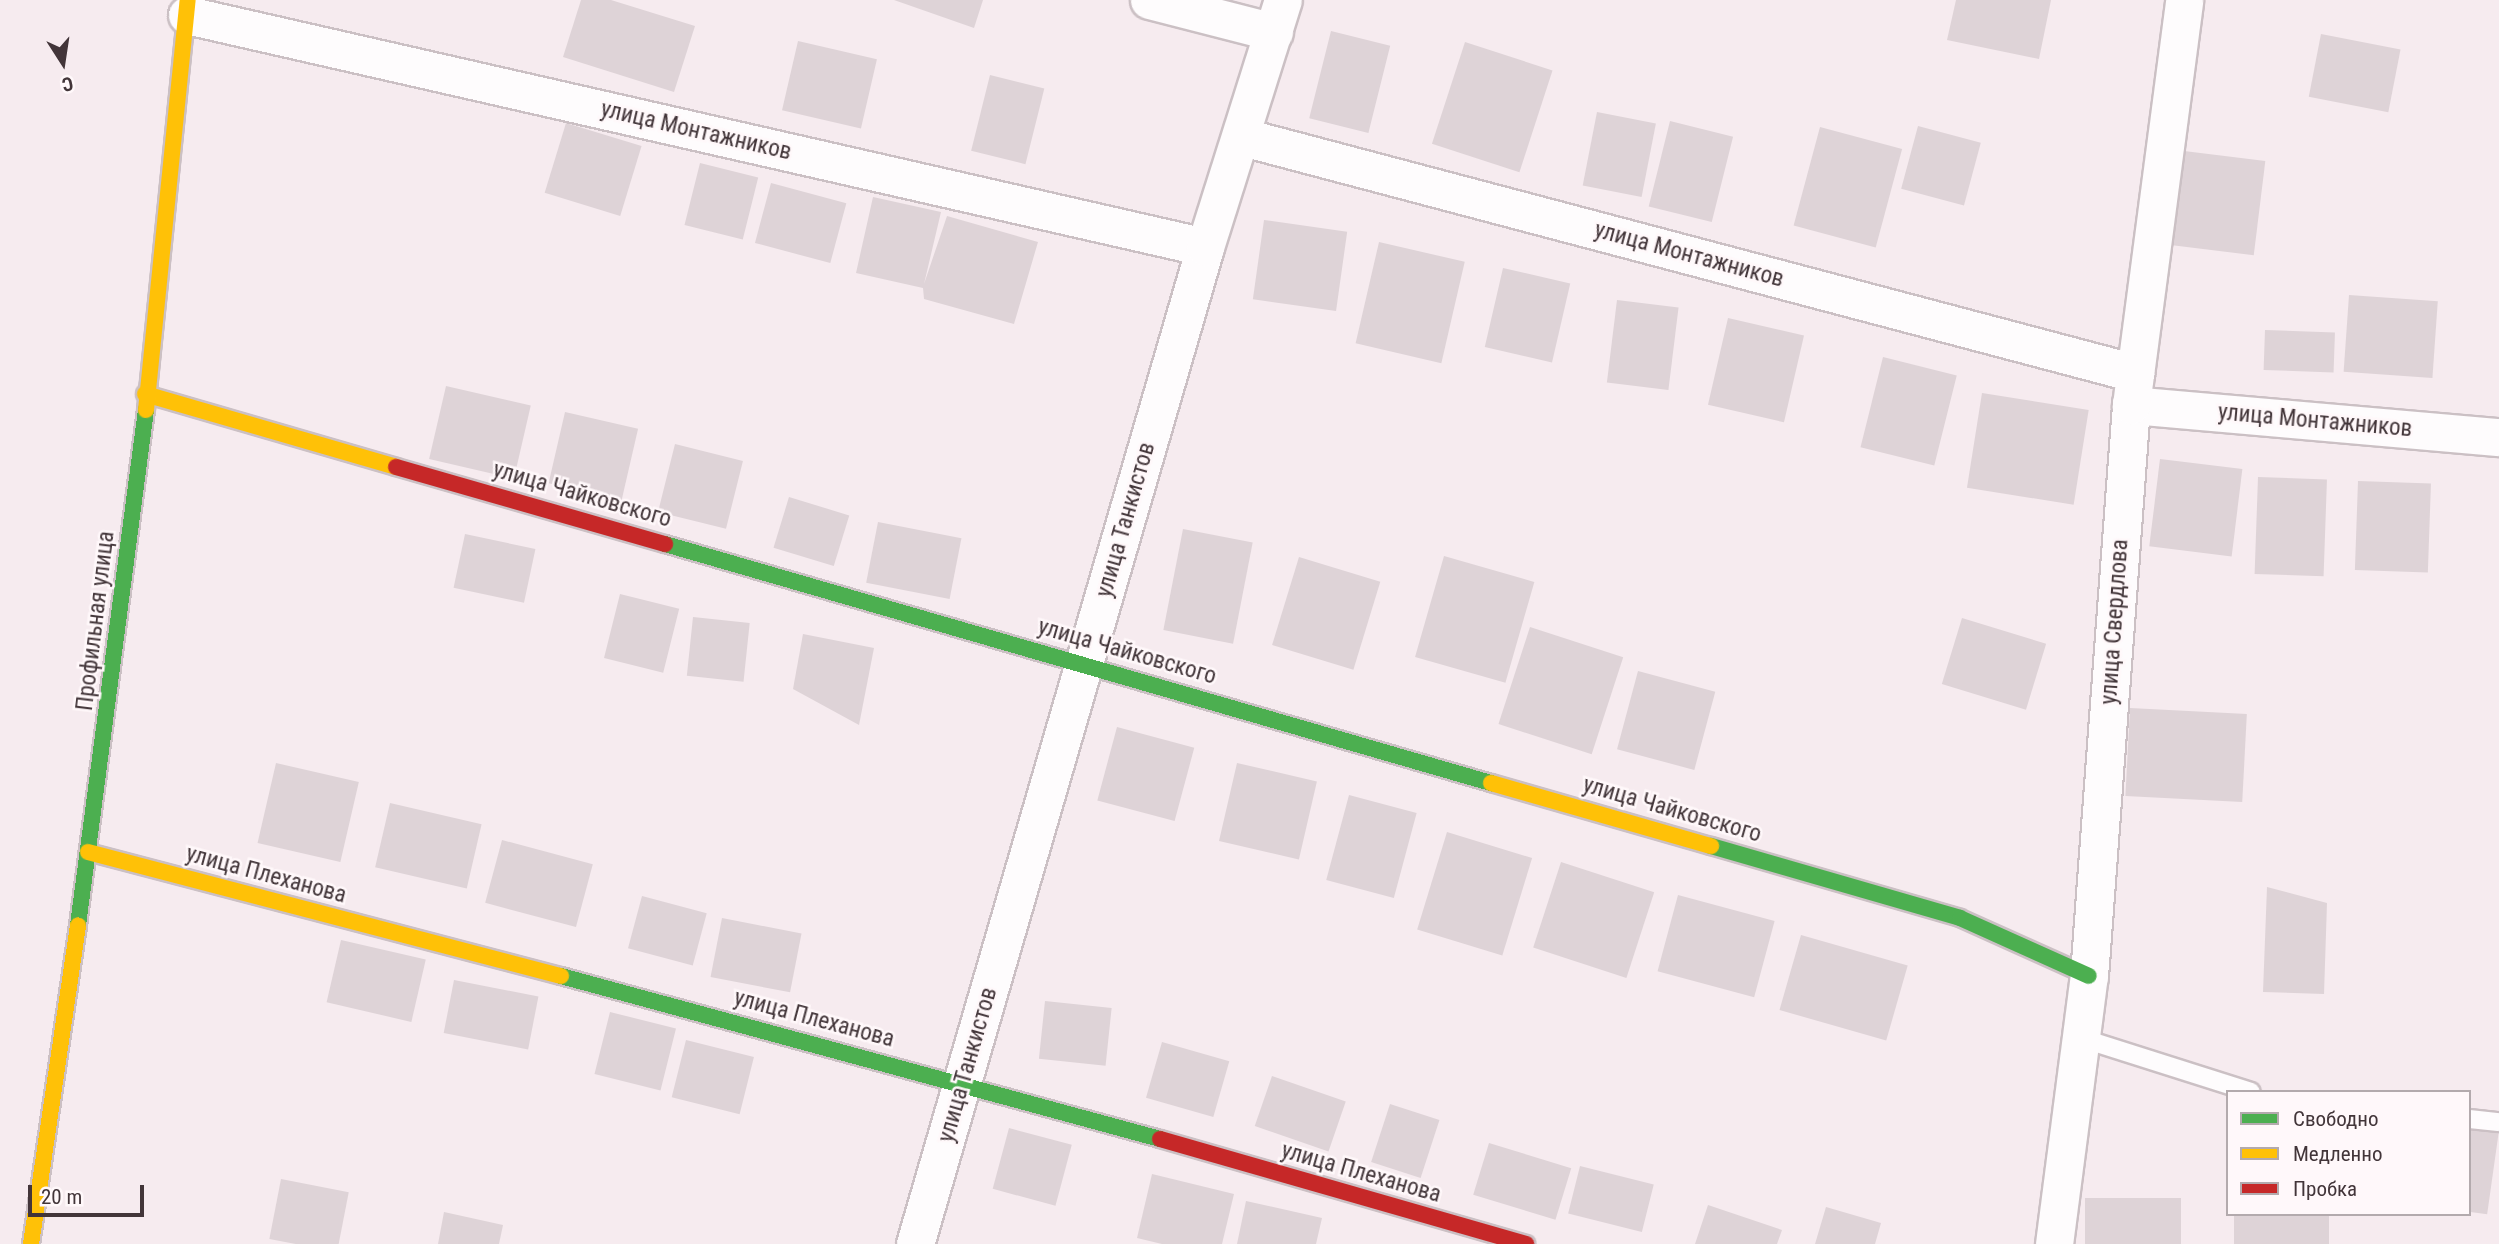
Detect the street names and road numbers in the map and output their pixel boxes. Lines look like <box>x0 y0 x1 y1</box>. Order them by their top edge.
street label: улица Монтажников <box>598 96 794 166</box>
street label: улица Монтажников <box>1591 216 1787 294</box>
street label: улица Монтажников <box>2217 399 2413 443</box>
street label: улица Танкистов <box>1091 439 1161 601</box>
street label: улица Чайковского <box>490 456 674 534</box>
street label: Профильная улица <box>71 530 121 712</box>
street label: улица Свердлова <box>2095 538 2135 706</box>
street label: улица Чайковского <box>1035 613 1219 691</box>
street label: улица Чайковского <box>1580 771 1764 849</box>
street label: улица Плеханова <box>183 840 349 910</box>
street label: улица Плеханова <box>731 984 897 1054</box>
street label: улица Танкистов <box>933 984 1003 1146</box>
street label: улица Плеханова <box>1278 1137 1444 1209</box>

